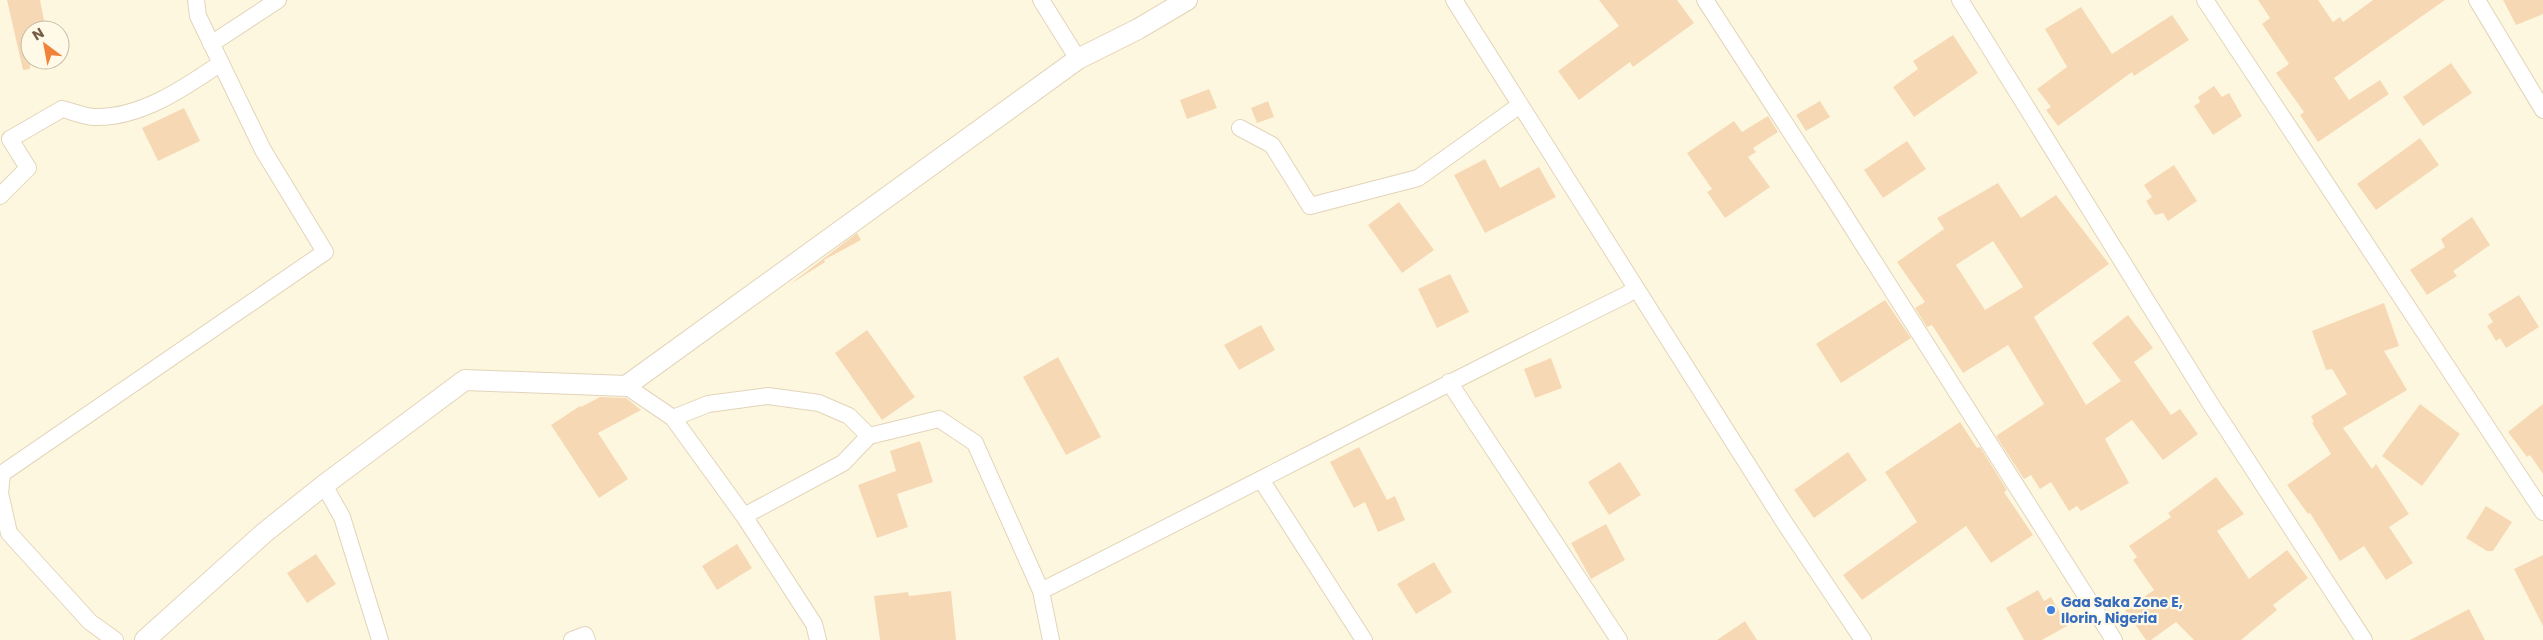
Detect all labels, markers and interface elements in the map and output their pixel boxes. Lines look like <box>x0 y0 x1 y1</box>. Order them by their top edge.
north arrow <box>20 20 70 70</box>
text: N <box>28 23 48 45</box>
place label: Gaa Saka Zone E, Ilorin, Nigeria <box>2061 592 2183 628</box>
marker: Gaa Saka Zone E, Ilorin, Nigeria <box>2045 604 2057 616</box>

